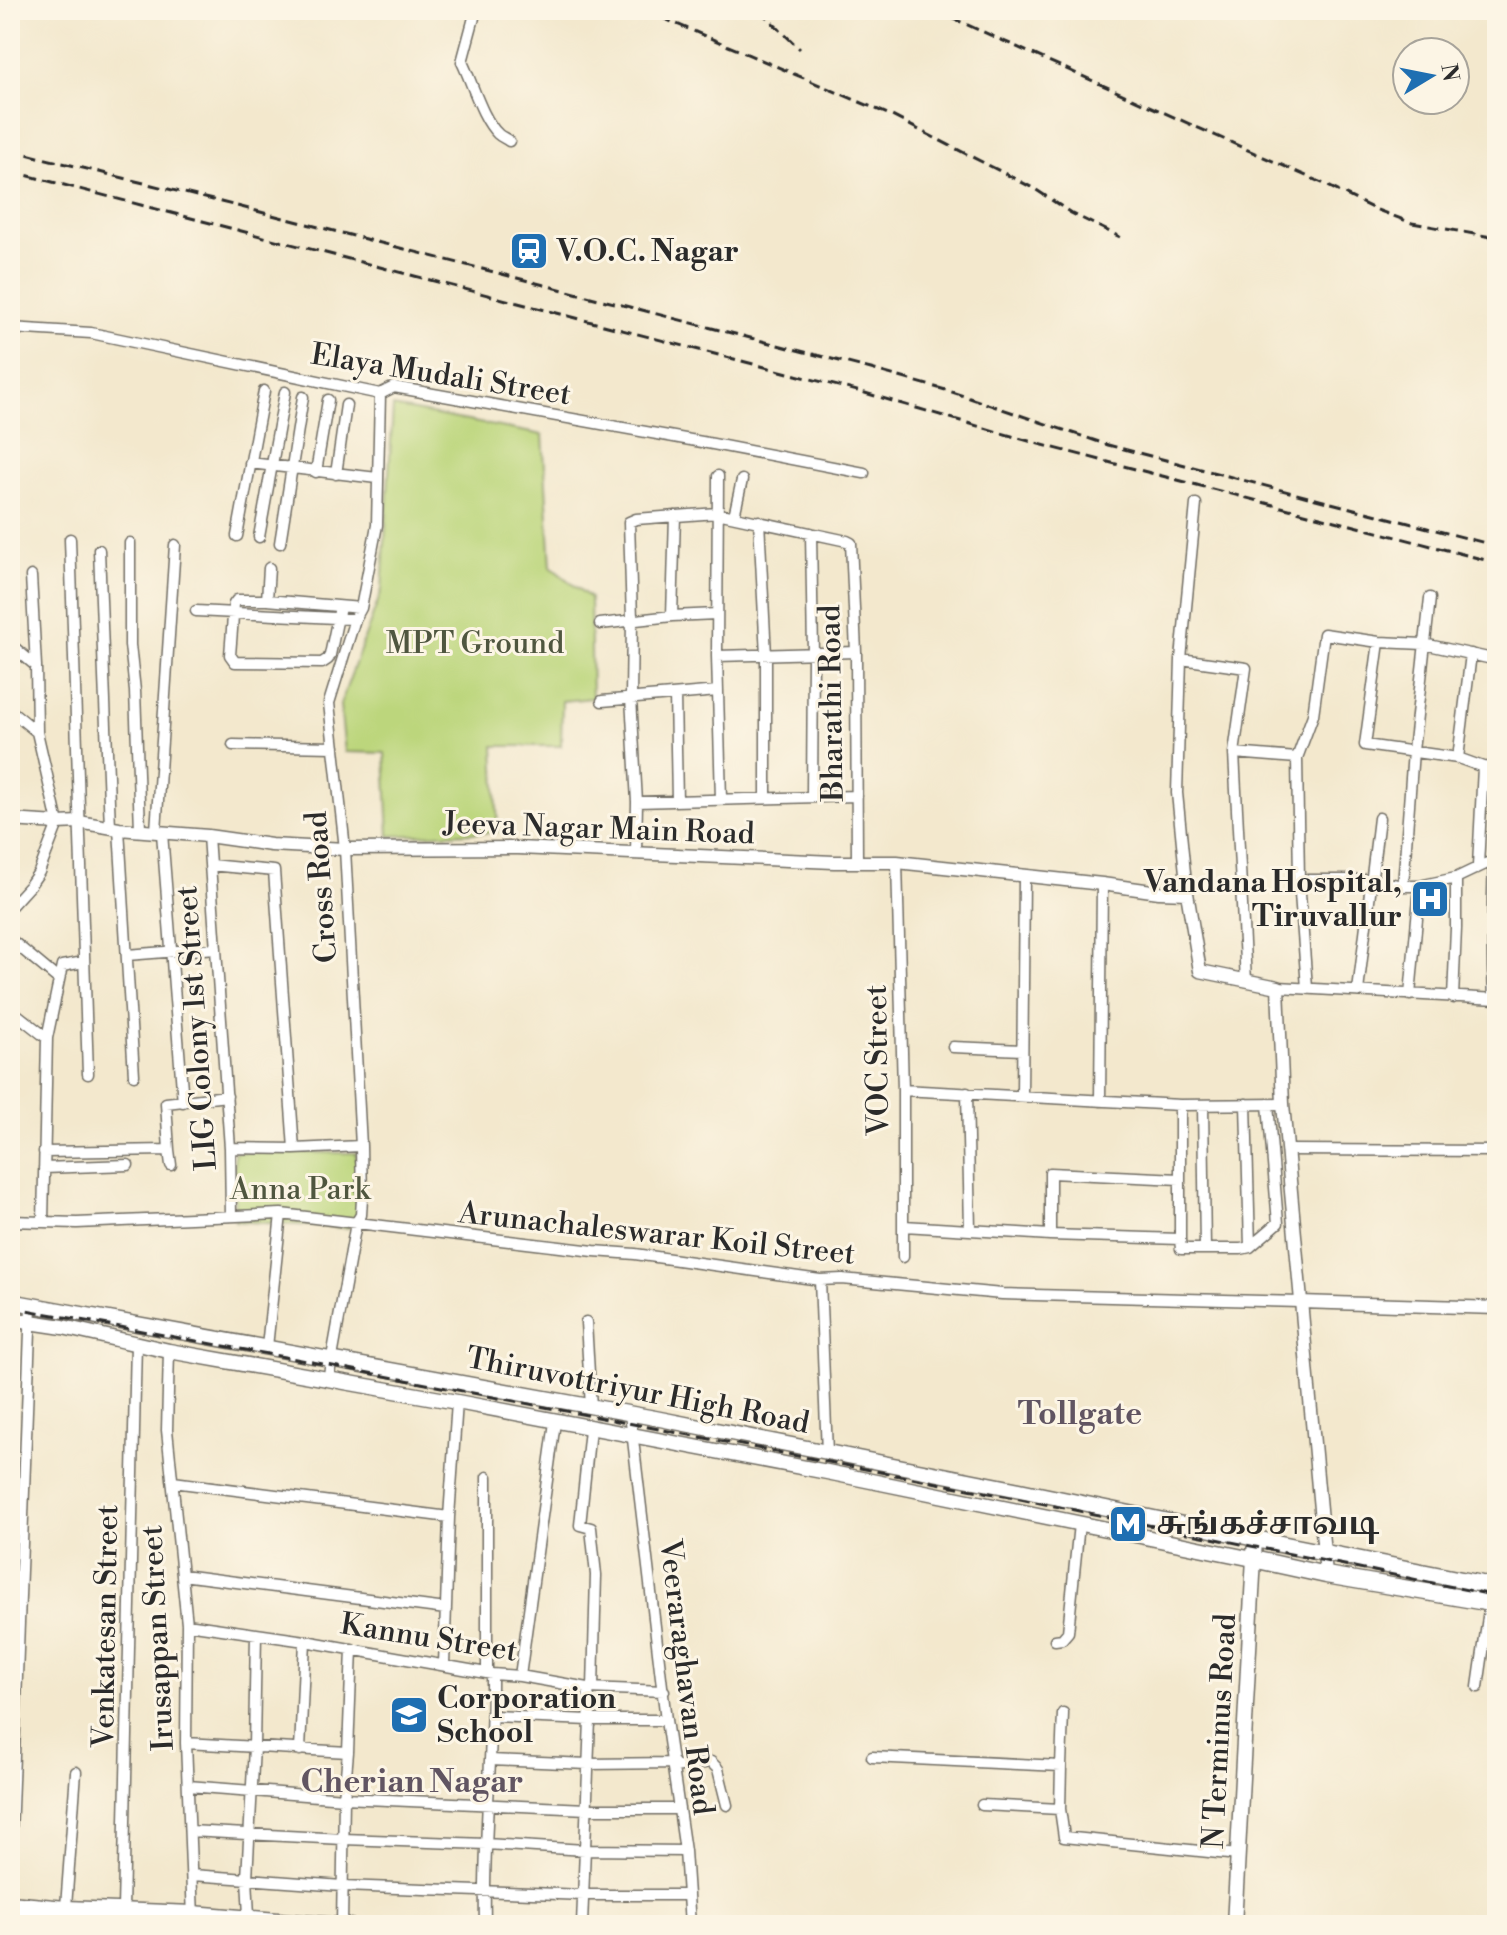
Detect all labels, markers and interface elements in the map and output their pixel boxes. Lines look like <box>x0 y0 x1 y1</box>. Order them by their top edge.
north arrow <box>1391 36 1471 116</box>
text: N <box>1434 62 1464 84</box>
station icon: V.O.C. Nagar <box>508 230 550 272</box>
place label: V.O.C. Nagar <box>556 233 739 271</box>
street label: Elaya Mudali Street <box>308 336 574 414</box>
street label: Bharathi Road <box>811 604 853 803</box>
park label: MPT Ground <box>386 625 564 663</box>
street label: Jeeva Nagar Main Road <box>442 805 755 853</box>
street label: Cross Road <box>298 810 346 964</box>
place label: Vandana Hospital, Tiruvallur <box>1143 864 1402 936</box>
hospital icon: Vandana Hospital, Tiruvallur <box>1409 878 1451 920</box>
street label: LIG Colony 1st Street <box>168 884 226 1172</box>
street label: VOC Street <box>858 984 898 1137</box>
park label: Anna Park <box>229 1171 371 1209</box>
street label: Arunachaleswarar Koil Street <box>456 1194 857 1274</box>
street label: Thiruvottriyur High Road <box>463 1339 813 1443</box>
district label: Tollgate <box>1018 1394 1142 1434</box>
metro station icon: சுங்கச்சாவடி <box>1107 1503 1149 1545</box>
street label: Venkatesan Street <box>85 1504 127 1749</box>
place label: சுங்கச்சாவடி <box>1156 1506 1380 1544</box>
street label: Irusappan Street <box>133 1524 183 1752</box>
street label: Veeraraghavan Road <box>650 1536 722 1817</box>
street label: Kannu Street <box>338 1605 520 1671</box>
street label: N Terminus Road <box>1195 1612 1245 1850</box>
place label: Corporation School <box>437 1680 616 1752</box>
school or university icon: Corporation School <box>388 1694 430 1736</box>
district label: Cherian Nagar <box>301 1762 523 1802</box>

